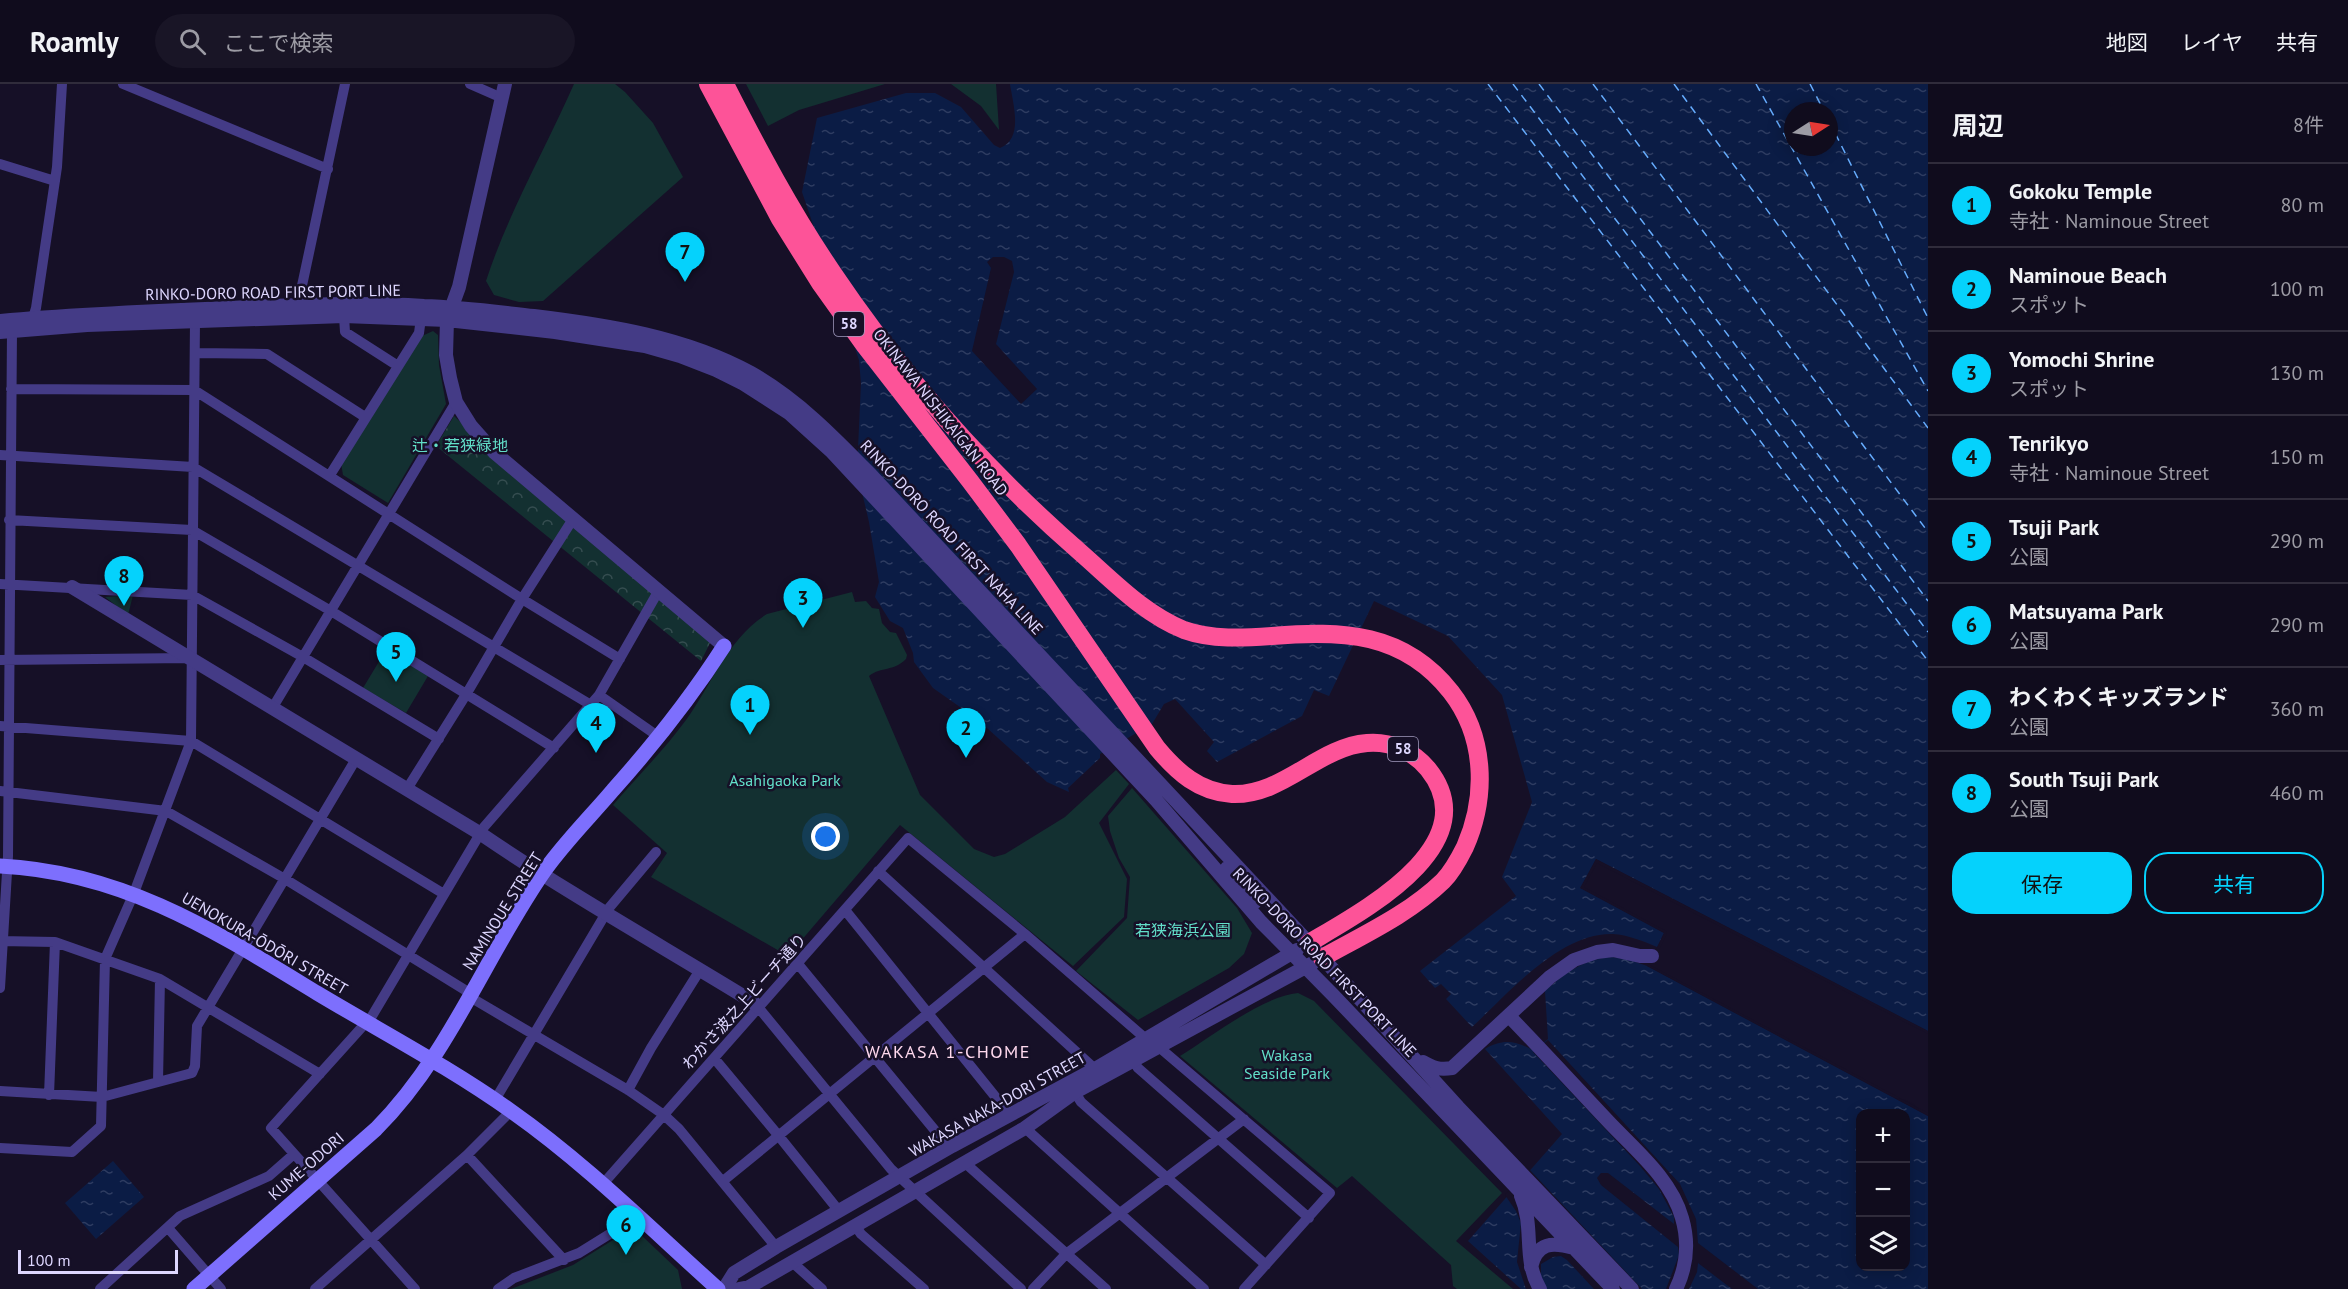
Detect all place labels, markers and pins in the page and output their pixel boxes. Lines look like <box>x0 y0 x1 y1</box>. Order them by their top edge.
pin: 7 <box>666 232 704 282</box>
pin: 8 <box>104 556 144 606</box>
pin: 3 <box>784 578 822 628</box>
pin: 5 <box>376 632 416 682</box>
pin: 1 <box>730 686 770 735</box>
pin: 4 <box>576 704 616 753</box>
pin: 2 <box>946 708 986 758</box>
pin: 6 <box>606 1206 646 1255</box>

